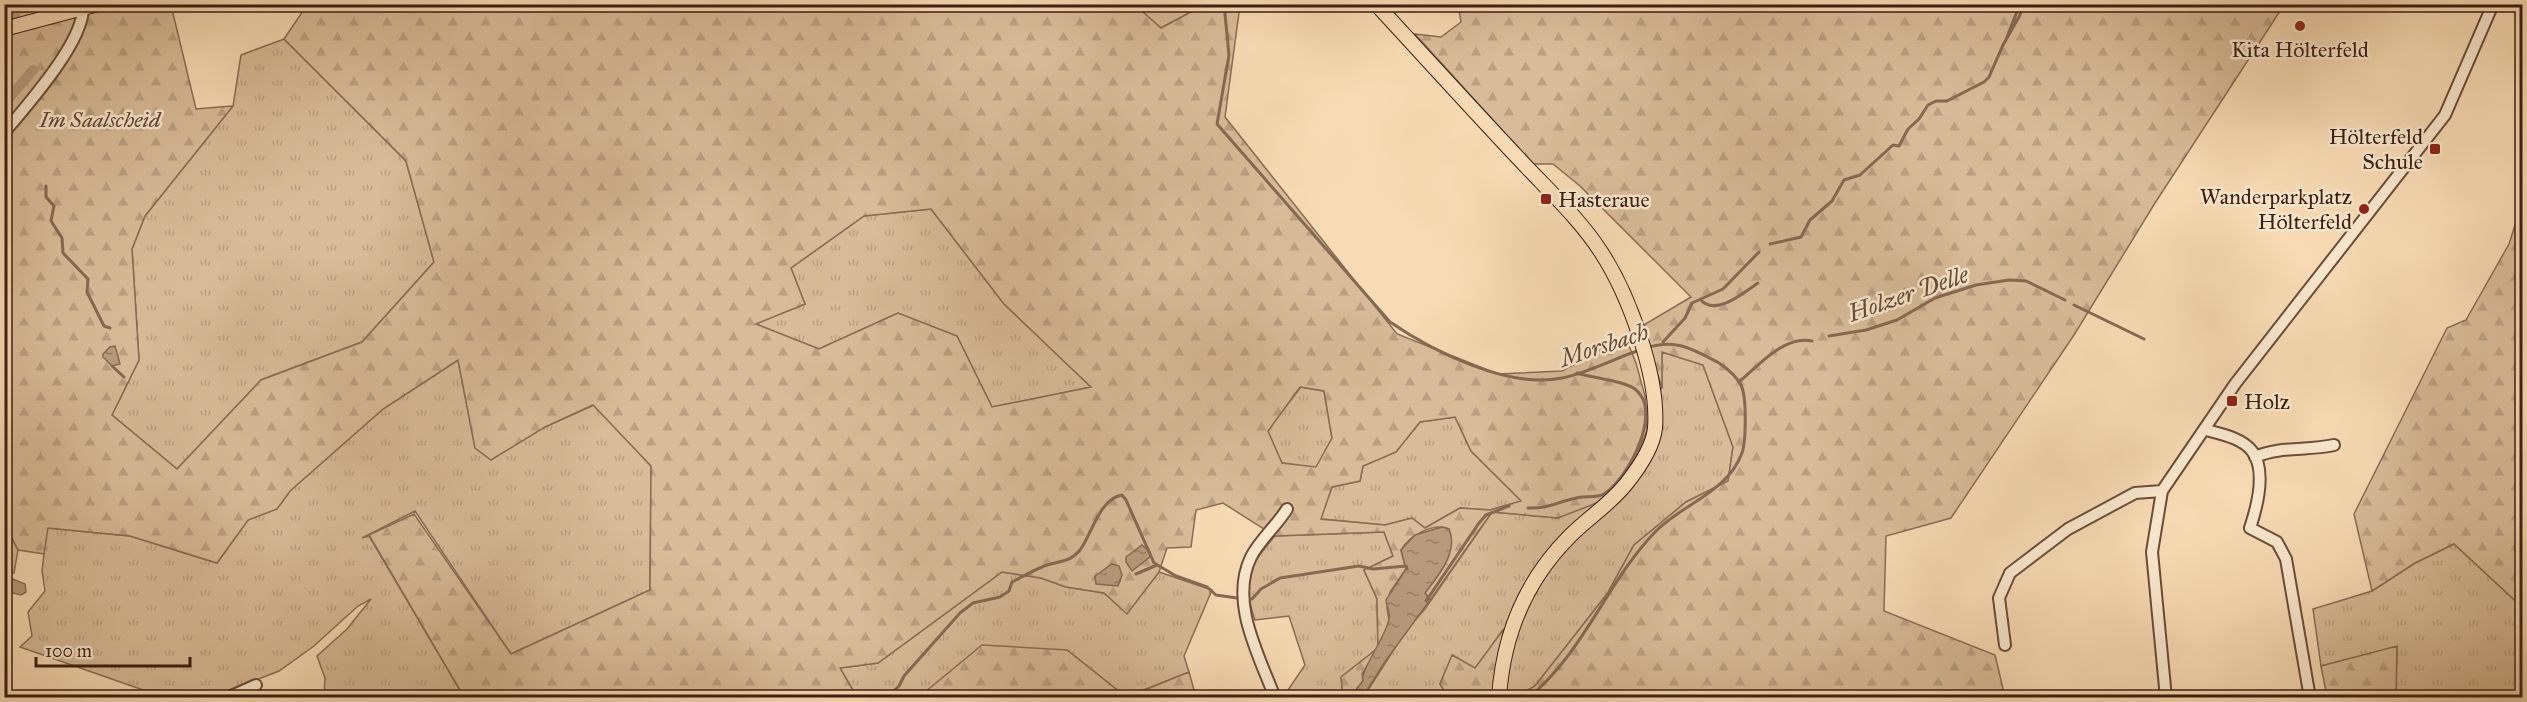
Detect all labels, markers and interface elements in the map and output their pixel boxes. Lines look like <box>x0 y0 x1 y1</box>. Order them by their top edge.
marker: Kita Hölterfeld <box>2293 19 2307 33</box>
place label: Kita Hölterfeld <box>2231 36 2369 63</box>
park label: Im Saalscheid <box>39 106 162 133</box>
place label: Hölterfeld Schule <box>2329 123 2423 175</box>
marker: Hölterfeld Schule <box>2428 142 2442 156</box>
place label: Wanderparkplatz Hölterfeld <box>2200 183 2352 235</box>
place label: Hasteraue <box>1558 186 1650 213</box>
marker: Hasteraue <box>1539 192 1553 206</box>
marker: Wanderparkplatz Hölterfeld <box>2357 202 2371 216</box>
water label: Holzer Delle <box>1843 259 1973 329</box>
water label: Morsbach <box>1554 317 1652 374</box>
place label: Holz <box>2244 388 2290 415</box>
marker: Holz <box>2225 394 2239 408</box>
scale bar <box>36 630 190 668</box>
text: 100 m <box>45 640 92 662</box>

